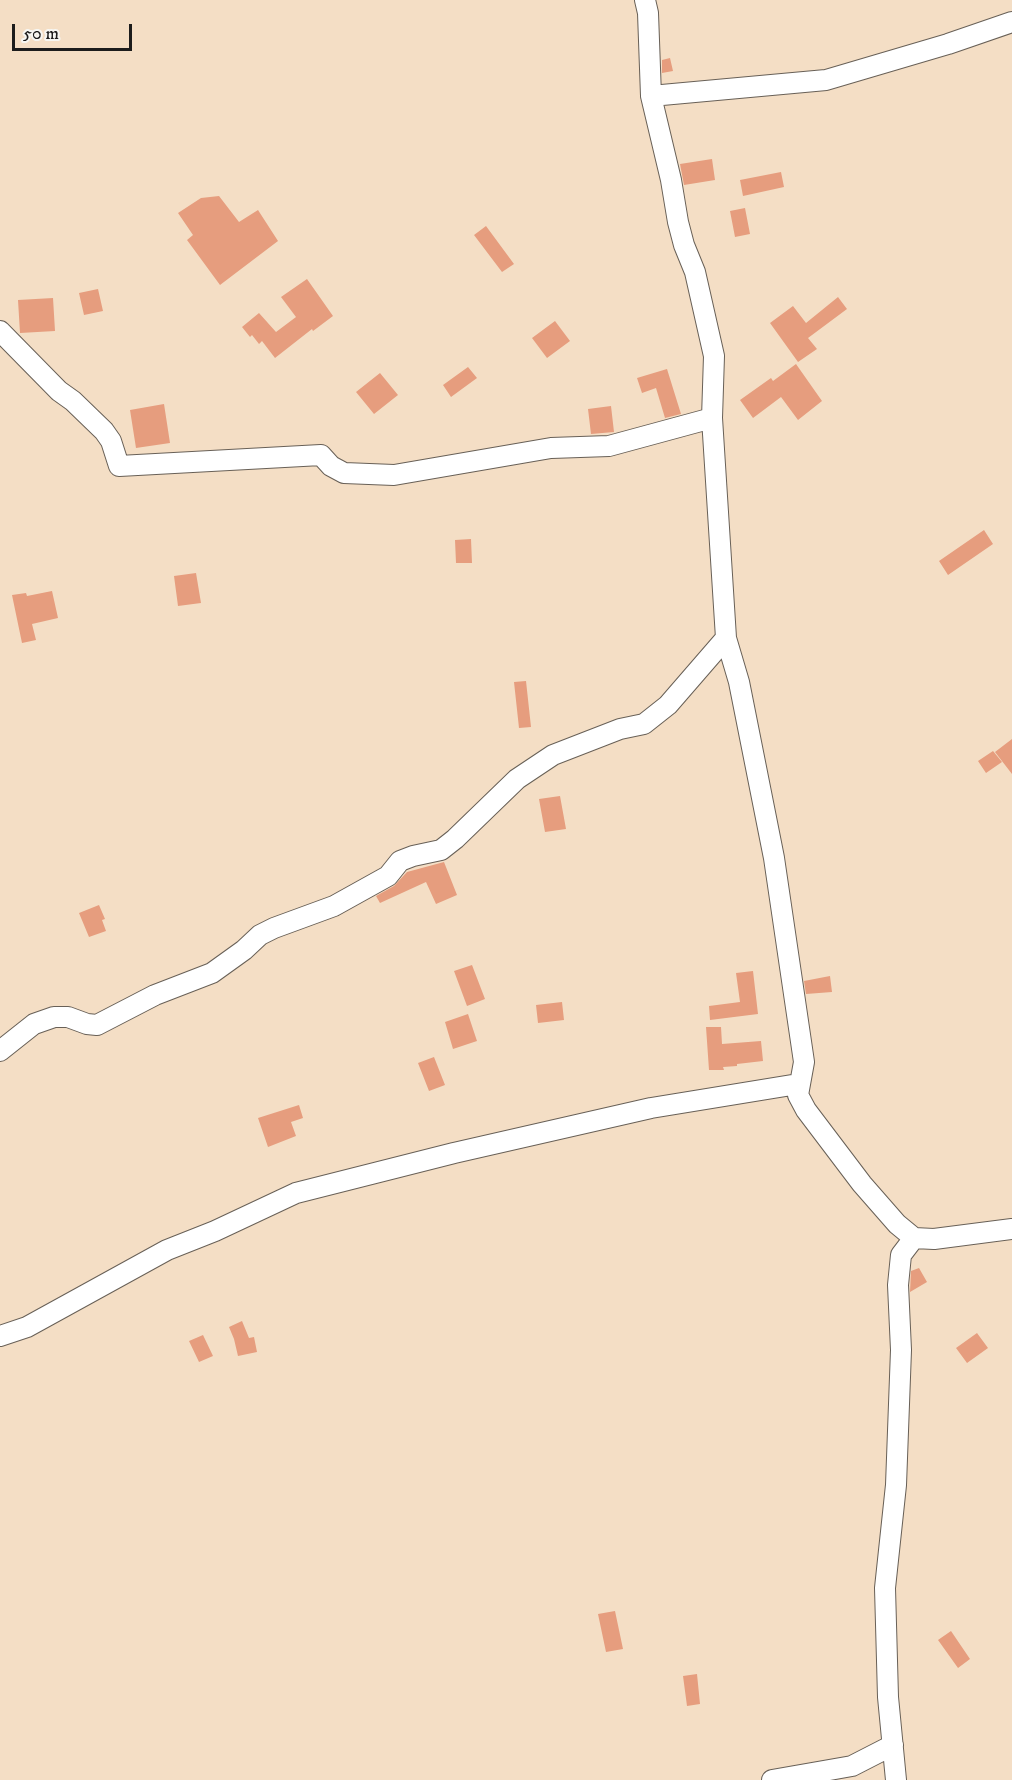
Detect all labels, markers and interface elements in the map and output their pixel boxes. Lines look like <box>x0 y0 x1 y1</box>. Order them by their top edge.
scale bar <box>15 12 135 50</box>
text: 50 m <box>23 23 59 45</box>

